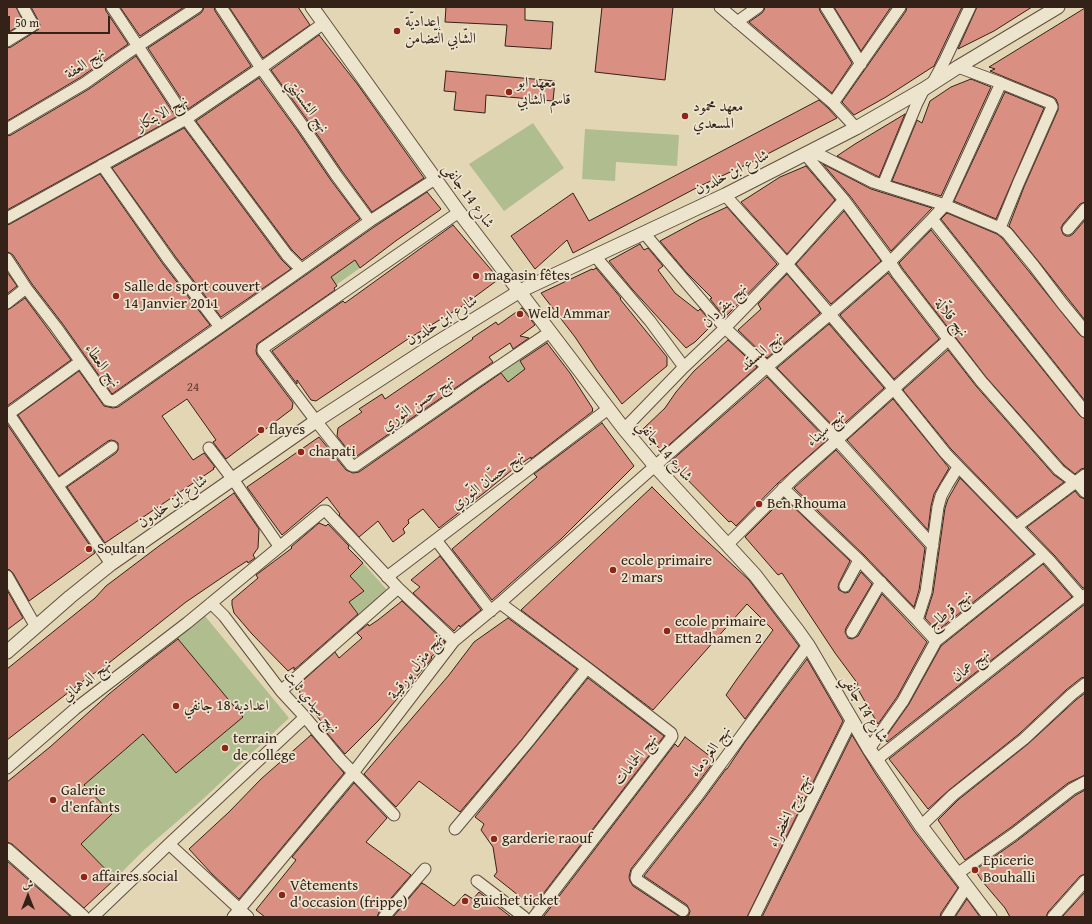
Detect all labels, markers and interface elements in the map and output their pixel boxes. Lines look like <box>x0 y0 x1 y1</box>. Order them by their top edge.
scale bar <box>10 8 112 34</box>
place label: إعداديّة الشّابي التّضامن <box>405 13 476 48</box>
text: 50 m <box>15 14 39 31</box>
marker: إعداديّة الشّابي التّضامن <box>392 26 402 36</box>
street label: نهج العفة <box>62 44 108 84</box>
place label: معهد ابو قاسم الشابي <box>517 74 571 109</box>
street label: نهج الشستيتي <box>282 75 332 137</box>
marker: معهد ابو قاسم الشابي <box>504 87 514 97</box>
street label: نهج الابتكار <box>133 92 191 136</box>
place label: معهد محمود المسعدي <box>693 98 743 133</box>
marker: معهد محمود المسعدي <box>680 111 690 121</box>
street label: شارع ابن خلدون <box>692 147 772 199</box>
street label: شارع 14 جانفي <box>438 160 498 232</box>
place label: magasin fêtes <box>484 267 570 285</box>
marker: magasin fêtes <box>471 271 481 281</box>
place label: Salle de sport couvert 14 Janvier 2011 <box>124 278 260 313</box>
street label: نهج بنقردان <box>699 280 751 332</box>
marker: Salle de sport couvert 14 Janvier 2011 <box>111 291 121 301</box>
street label: شارع ابن خلدون <box>403 292 481 350</box>
street label: نهج قلاّلة <box>930 295 972 341</box>
place label: Weld Ammar <box>528 305 610 323</box>
marker: Weld Ammar <box>515 309 525 319</box>
street label: نهج المسقد <box>737 329 787 375</box>
street label: نهج العطاء <box>80 341 124 391</box>
street label: نهج حسن النّوري <box>378 373 458 435</box>
house number: 24 <box>187 380 199 396</box>
street label: نهج سيناء <box>803 407 849 451</box>
street label: شارع 14 جانفي <box>632 416 696 486</box>
place label: flayes <box>269 421 305 439</box>
marker: flayes <box>256 425 266 435</box>
place label: chapati <box>309 443 356 461</box>
marker: chapati <box>296 447 306 457</box>
street label: نهج حسّان النّوري <box>448 448 528 514</box>
street label: شارع ابن خلدون <box>135 471 211 533</box>
place label: Ben Rhouma <box>767 495 846 513</box>
marker: Ben Rhouma <box>754 499 764 509</box>
place label: Soultan <box>97 540 145 558</box>
marker: Soultan <box>84 544 94 554</box>
place label: ecole primaire 2 mars <box>621 552 712 587</box>
marker: ecole primaire 2 mars <box>608 565 618 575</box>
street label: نهج قرطاج <box>924 587 976 635</box>
place label: ecole primaire Ettadhamen 2 <box>675 613 766 648</box>
marker: ecole primaire Ettadhamen 2 <box>662 626 672 636</box>
street label: نهج منزل بورقيبة <box>385 630 447 704</box>
street label: نهج عمان <box>948 646 994 686</box>
street label: نهج الدهماني <box>59 656 115 706</box>
street label: نهج سيدي ثابت <box>280 667 342 737</box>
street label: شارع 14 جانفي <box>837 672 891 746</box>
place label: اعدادية 18 جانفي <box>184 697 269 715</box>
marker: اعدادية 18 جانفي <box>171 701 181 711</box>
street label: نهج الغردماء <box>686 723 736 781</box>
place label: terrain de college <box>233 730 296 765</box>
street label: نهج الحمامات <box>610 731 662 789</box>
marker: terrain de college <box>220 743 230 753</box>
street label: نهج برج الخضراء <box>765 772 815 850</box>
place label: Galerie d'enfants <box>61 782 120 817</box>
marker: Galerie d'enfants <box>48 795 58 805</box>
place label: garderie raouf <box>502 830 592 848</box>
marker: garderie raouf <box>489 834 499 844</box>
place label: Epicerie Bouhalli <box>983 852 1035 887</box>
marker: Epicerie Bouhalli <box>970 865 980 875</box>
place label: affaires social <box>92 868 178 886</box>
marker: affaires social <box>79 872 89 882</box>
north arrow <box>8 876 48 916</box>
text: ش <box>23 876 33 892</box>
place label: Vêtements d'occasion (frippe) <box>290 877 408 912</box>
marker: Vêtements d'occasion (frippe) <box>277 890 287 900</box>
place label: guichet ticket <box>473 892 559 910</box>
marker: guichet ticket <box>460 896 470 906</box>

